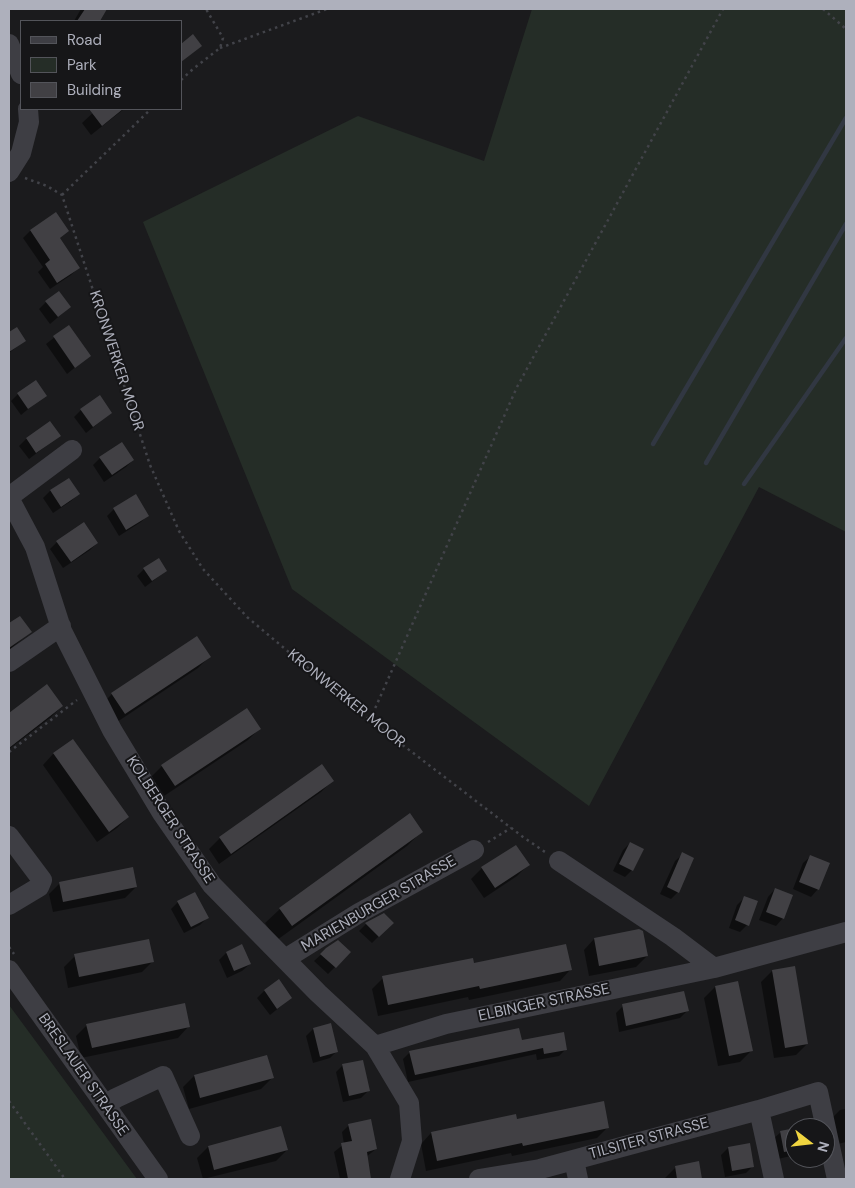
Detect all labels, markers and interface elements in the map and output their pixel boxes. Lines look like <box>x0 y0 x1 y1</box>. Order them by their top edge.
legend <box>20 20 182 110</box>
text: Road <box>67 30 102 50</box>
text: Park <box>67 55 97 75</box>
text: Building <box>67 80 122 100</box>
street label: KRONWERKER MOOR <box>85 289 147 433</box>
street label: KRONWERKER MOOR <box>283 646 409 752</box>
street label: KOLBERGER STRASSE <box>122 753 218 887</box>
street label: MARIENBURGER STRASSE <box>298 852 460 956</box>
street label: ELBINGER STRASSE <box>477 980 611 1026</box>
street label: BRESLAUER STRASSE <box>34 1010 132 1140</box>
street label: TILSITER STRASSE <box>587 1114 711 1164</box>
north arrow <box>785 1118 835 1168</box>
text: N <box>813 1139 834 1154</box>

